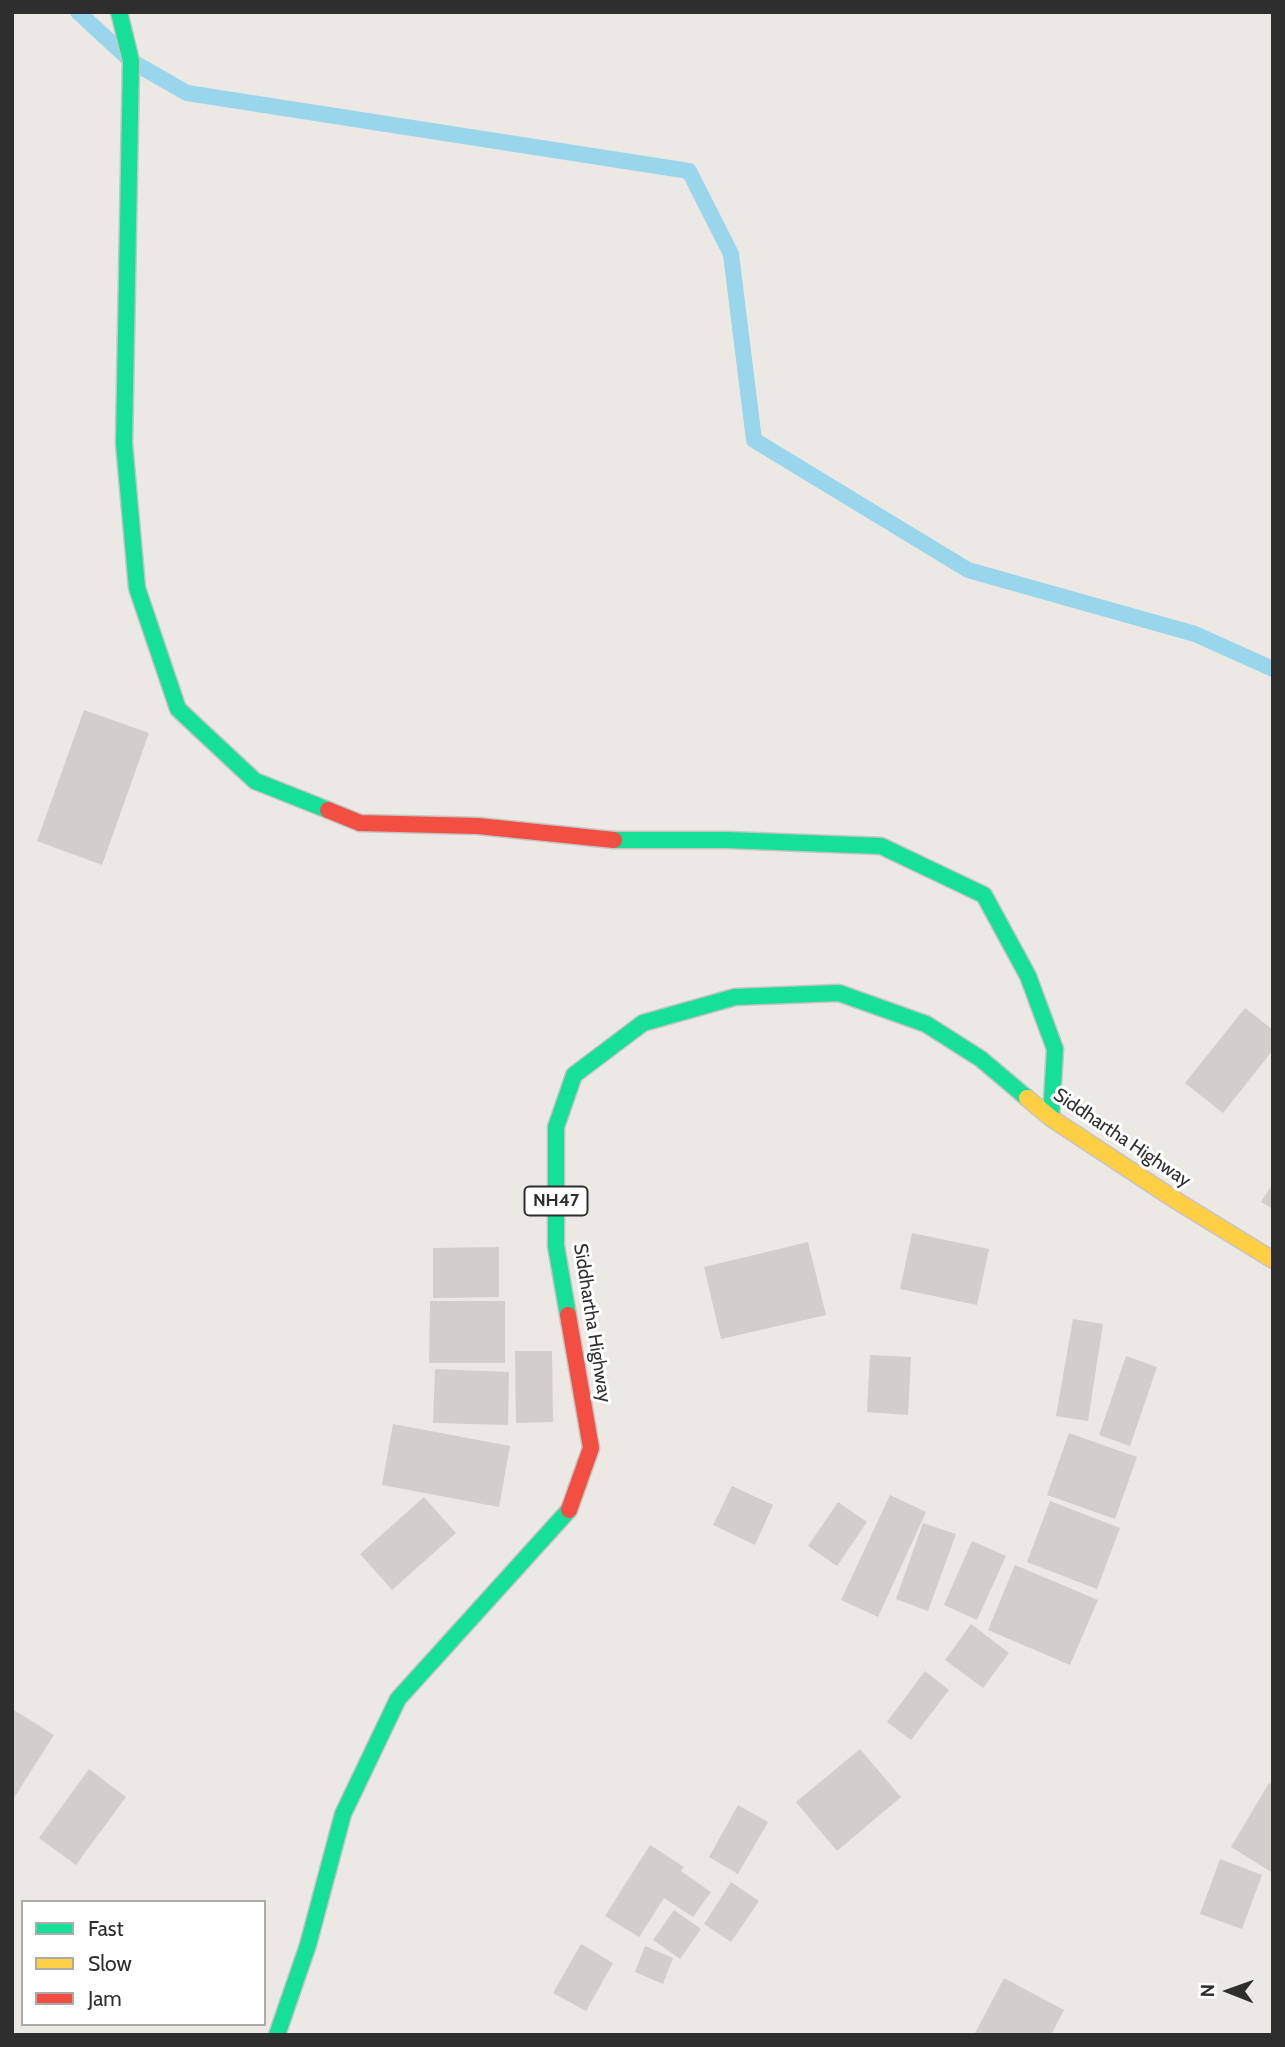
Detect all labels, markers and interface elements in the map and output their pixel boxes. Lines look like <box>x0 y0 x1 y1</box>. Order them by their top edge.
street label: Siddhartha Highway <box>1049 1084 1195 1192</box>
road number: NH47 <box>524 1186 588 1216</box>
street label: Siddhartha Highway <box>568 1242 616 1404</box>
legend <box>21 1900 266 2026</box>
text: Fast <box>88 1916 124 1941</box>
text: Slow <box>88 1951 132 1976</box>
north arrow <box>1194 1956 1264 2026</box>
text: N <box>1196 1984 1219 1998</box>
text: Jam <box>88 1986 122 2011</box>

